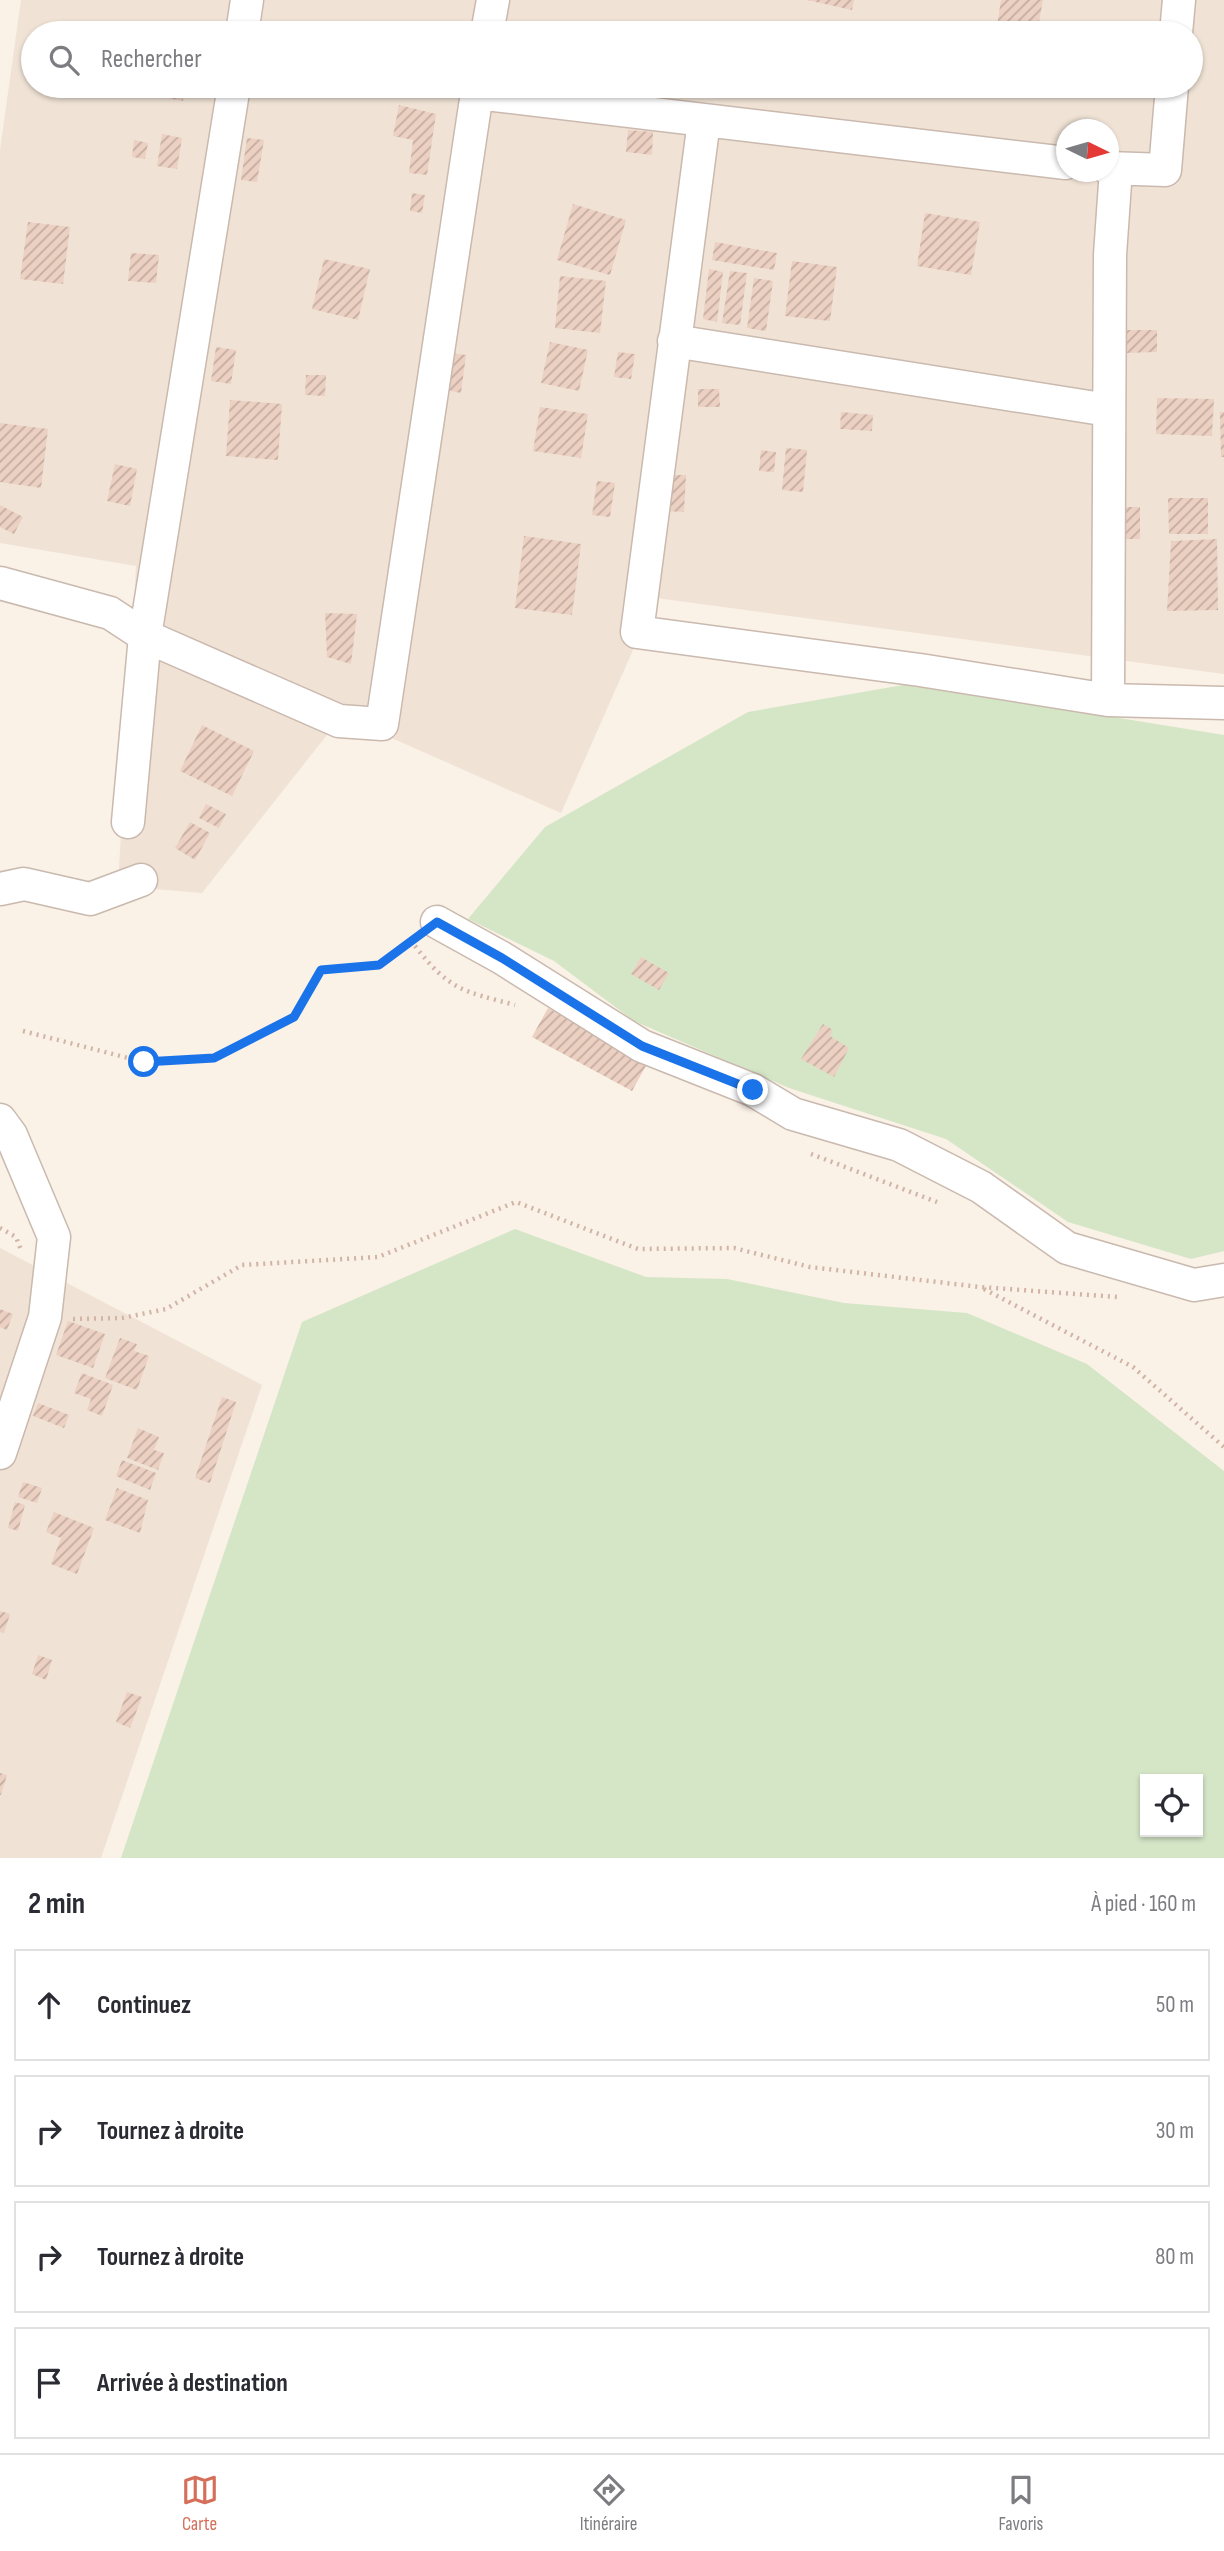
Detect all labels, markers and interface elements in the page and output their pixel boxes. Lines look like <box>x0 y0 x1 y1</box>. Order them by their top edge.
search box <box>21 21 1203 98</box>
icon: search <box>45 41 83 79</box>
text: Rechercher <box>101 44 202 75</box>
north arrow <box>1056 119 1119 182</box>
route start <box>128 1046 159 1077</box>
route end <box>737 1074 768 1105</box>
map controls <box>1140 1774 1203 1837</box>
button: locate <box>1140 1774 1203 1837</box>
text: 2 min <box>28 1886 85 1922</box>
text: À pied · 160 m <box>1091 1890 1196 1918</box>
icon: ahead <box>30 1986 68 2024</box>
text: Continuez <box>97 1990 191 2021</box>
text: 50 m <box>1156 1991 1194 2019</box>
icon: right <box>30 2112 68 2150</box>
text: Tournez à droite <box>97 2116 244 2147</box>
text: 30 m <box>1156 2117 1194 2145</box>
icon: right <box>30 2238 68 2276</box>
text: Tournez à droite <box>97 2242 244 2273</box>
text: 80 m <box>1155 2243 1194 2271</box>
icon: arrive <box>30 2364 68 2402</box>
text: Arrivée à destination <box>97 2368 288 2399</box>
tab: Carte <box>181 2471 219 2536</box>
tab: Itinéraire <box>580 2471 637 2536</box>
tab: Favoris <box>999 2471 1043 2536</box>

